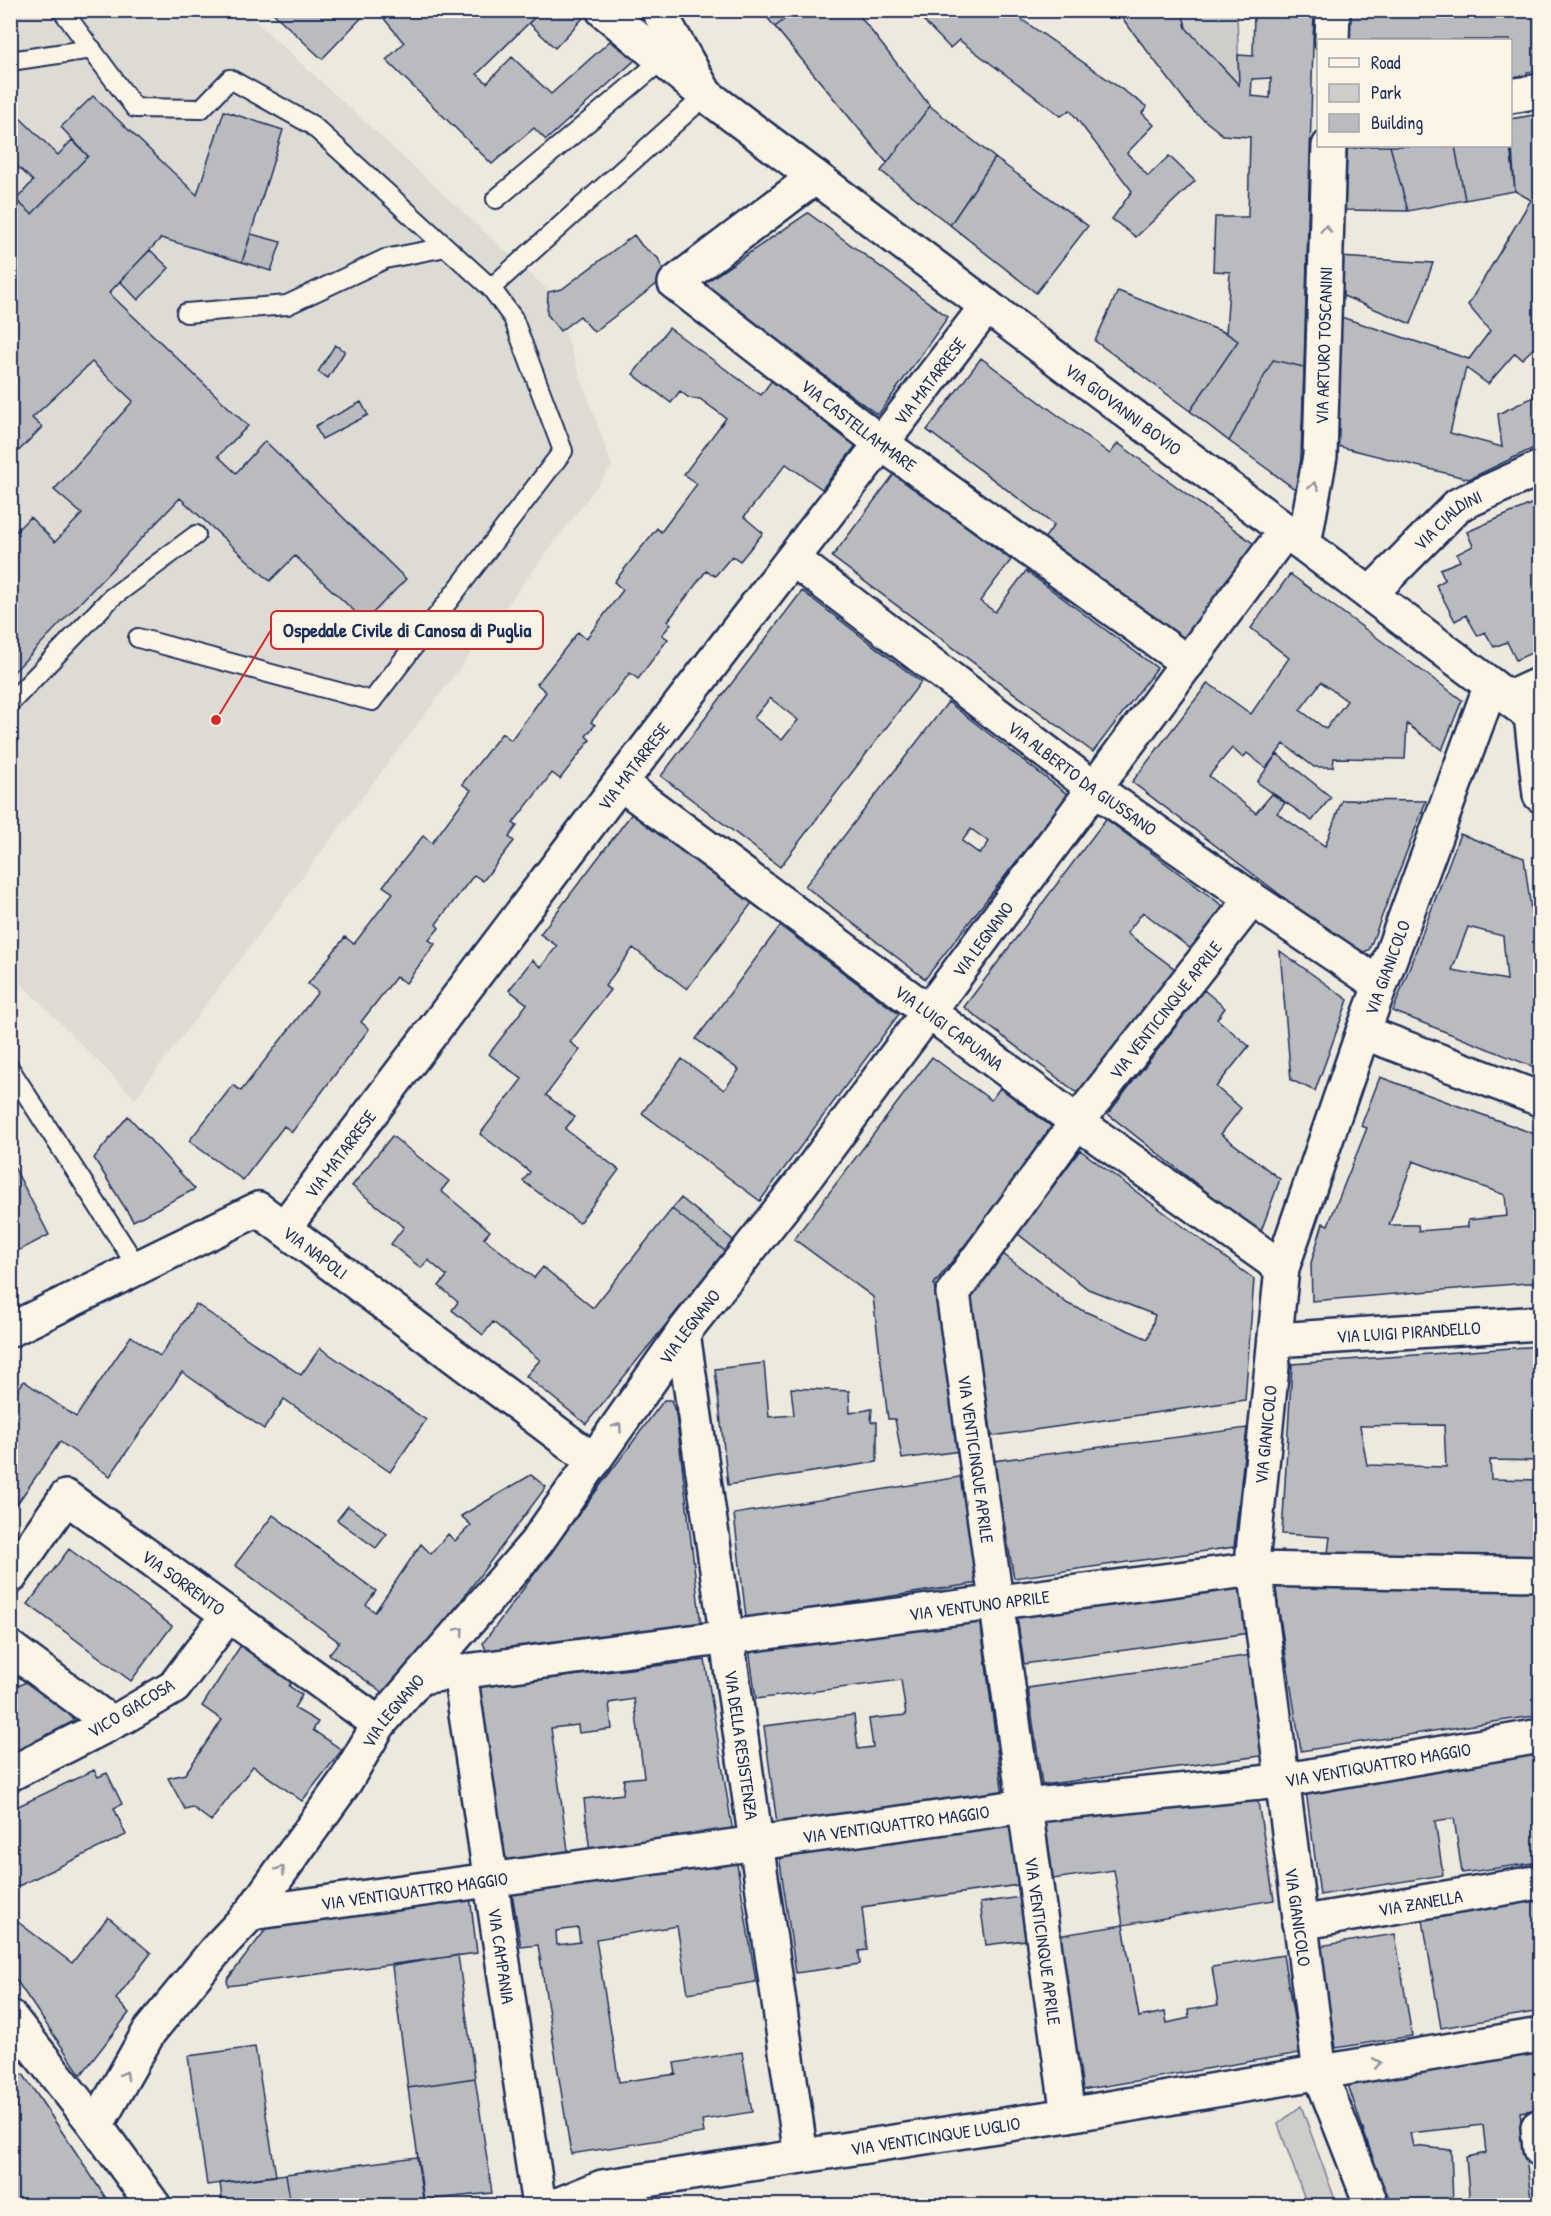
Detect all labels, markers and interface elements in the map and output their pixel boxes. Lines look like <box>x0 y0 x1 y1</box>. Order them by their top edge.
legend <box>1317 39 1512 147</box>
text: Road <box>1371 50 1401 75</box>
text: Park <box>1371 80 1402 105</box>
text: Building <box>1371 110 1423 135</box>
one-way arrow <box>1320 225 1333 234</box>
street label: VIA ARTURO TOSCANINI <box>1308 266 1338 425</box>
street label: VIA MATARRESE <box>888 332 971 430</box>
street label: VIA GIOVANNI BOVIO <box>1060 357 1187 461</box>
street label: VIA CASTELLAMMARE <box>796 373 922 477</box>
one-way arrow <box>1307 482 1320 492</box>
street label: VIA CIALDINI <box>1408 483 1486 556</box>
callout: Ospedale Civile di Canosa di Puglia <box>271 611 543 649</box>
text: Ospedale Civile di Canosa di Puglia <box>283 616 531 644</box>
street label: VIA ALBERTO DA GIUSSANO <box>1003 714 1162 841</box>
street label: VIA MATARRESE <box>591 717 675 815</box>
street label: VIA LEGNANO <box>946 896 1019 982</box>
street label: VIA GIANICOLO <box>1358 916 1416 1018</box>
street label: VIA VENTICINQUE APRILE <box>1103 935 1227 1084</box>
street label: VIA LUIGI CAPUANA <box>890 979 1009 1076</box>
street label: VIA MATARRESE <box>299 1104 382 1203</box>
street label: VIA NAPOLI <box>278 1220 353 1285</box>
street label: VIA LEGNANO <box>652 1284 726 1369</box>
street label: VIA LUIGI PIRANDELLO <box>1336 1314 1482 1349</box>
street label: VIA VENTICINQUE APRILE <box>952 1373 1000 1545</box>
street label: VIA GIANICOLO <box>1248 1384 1283 1485</box>
one-way arrow <box>611 1423 622 1434</box>
street label: VIA SORRENTO <box>137 1543 231 1621</box>
street label: VIA VENTUNO APRILE <box>908 1583 1051 1626</box>
one-way arrow <box>453 1627 464 1638</box>
street label: VIA LEGNANO <box>355 1668 430 1752</box>
street label: VIA DELLA RESISTENZA <box>719 1668 765 1822</box>
street label: VICO GIACOSA <box>83 1672 179 1744</box>
street label: VIA VENTIQUATTRO MAGGIO <box>1283 1736 1473 1793</box>
street label: VIA VENTIQUATTRO MAGGIO <box>801 1798 991 1849</box>
street label: VIA VENTICINQUE APRILE <box>1019 1855 1067 2027</box>
street label: VIA VENTIQUATTRO MAGGIO <box>319 1865 509 1916</box>
one-way arrow <box>274 1866 285 1877</box>
street label: VIA GIANICOLO <box>1279 1866 1317 1968</box>
street label: VIA ZANELLA <box>1376 1883 1464 1922</box>
street label: VIA CAMPANIA <box>482 1906 521 2006</box>
one-way arrow <box>1372 2057 1382 2070</box>
one-way arrow <box>118 2071 129 2081</box>
street label: VIA VENTICINQUE LUGLIO <box>849 2110 1022 2161</box>

